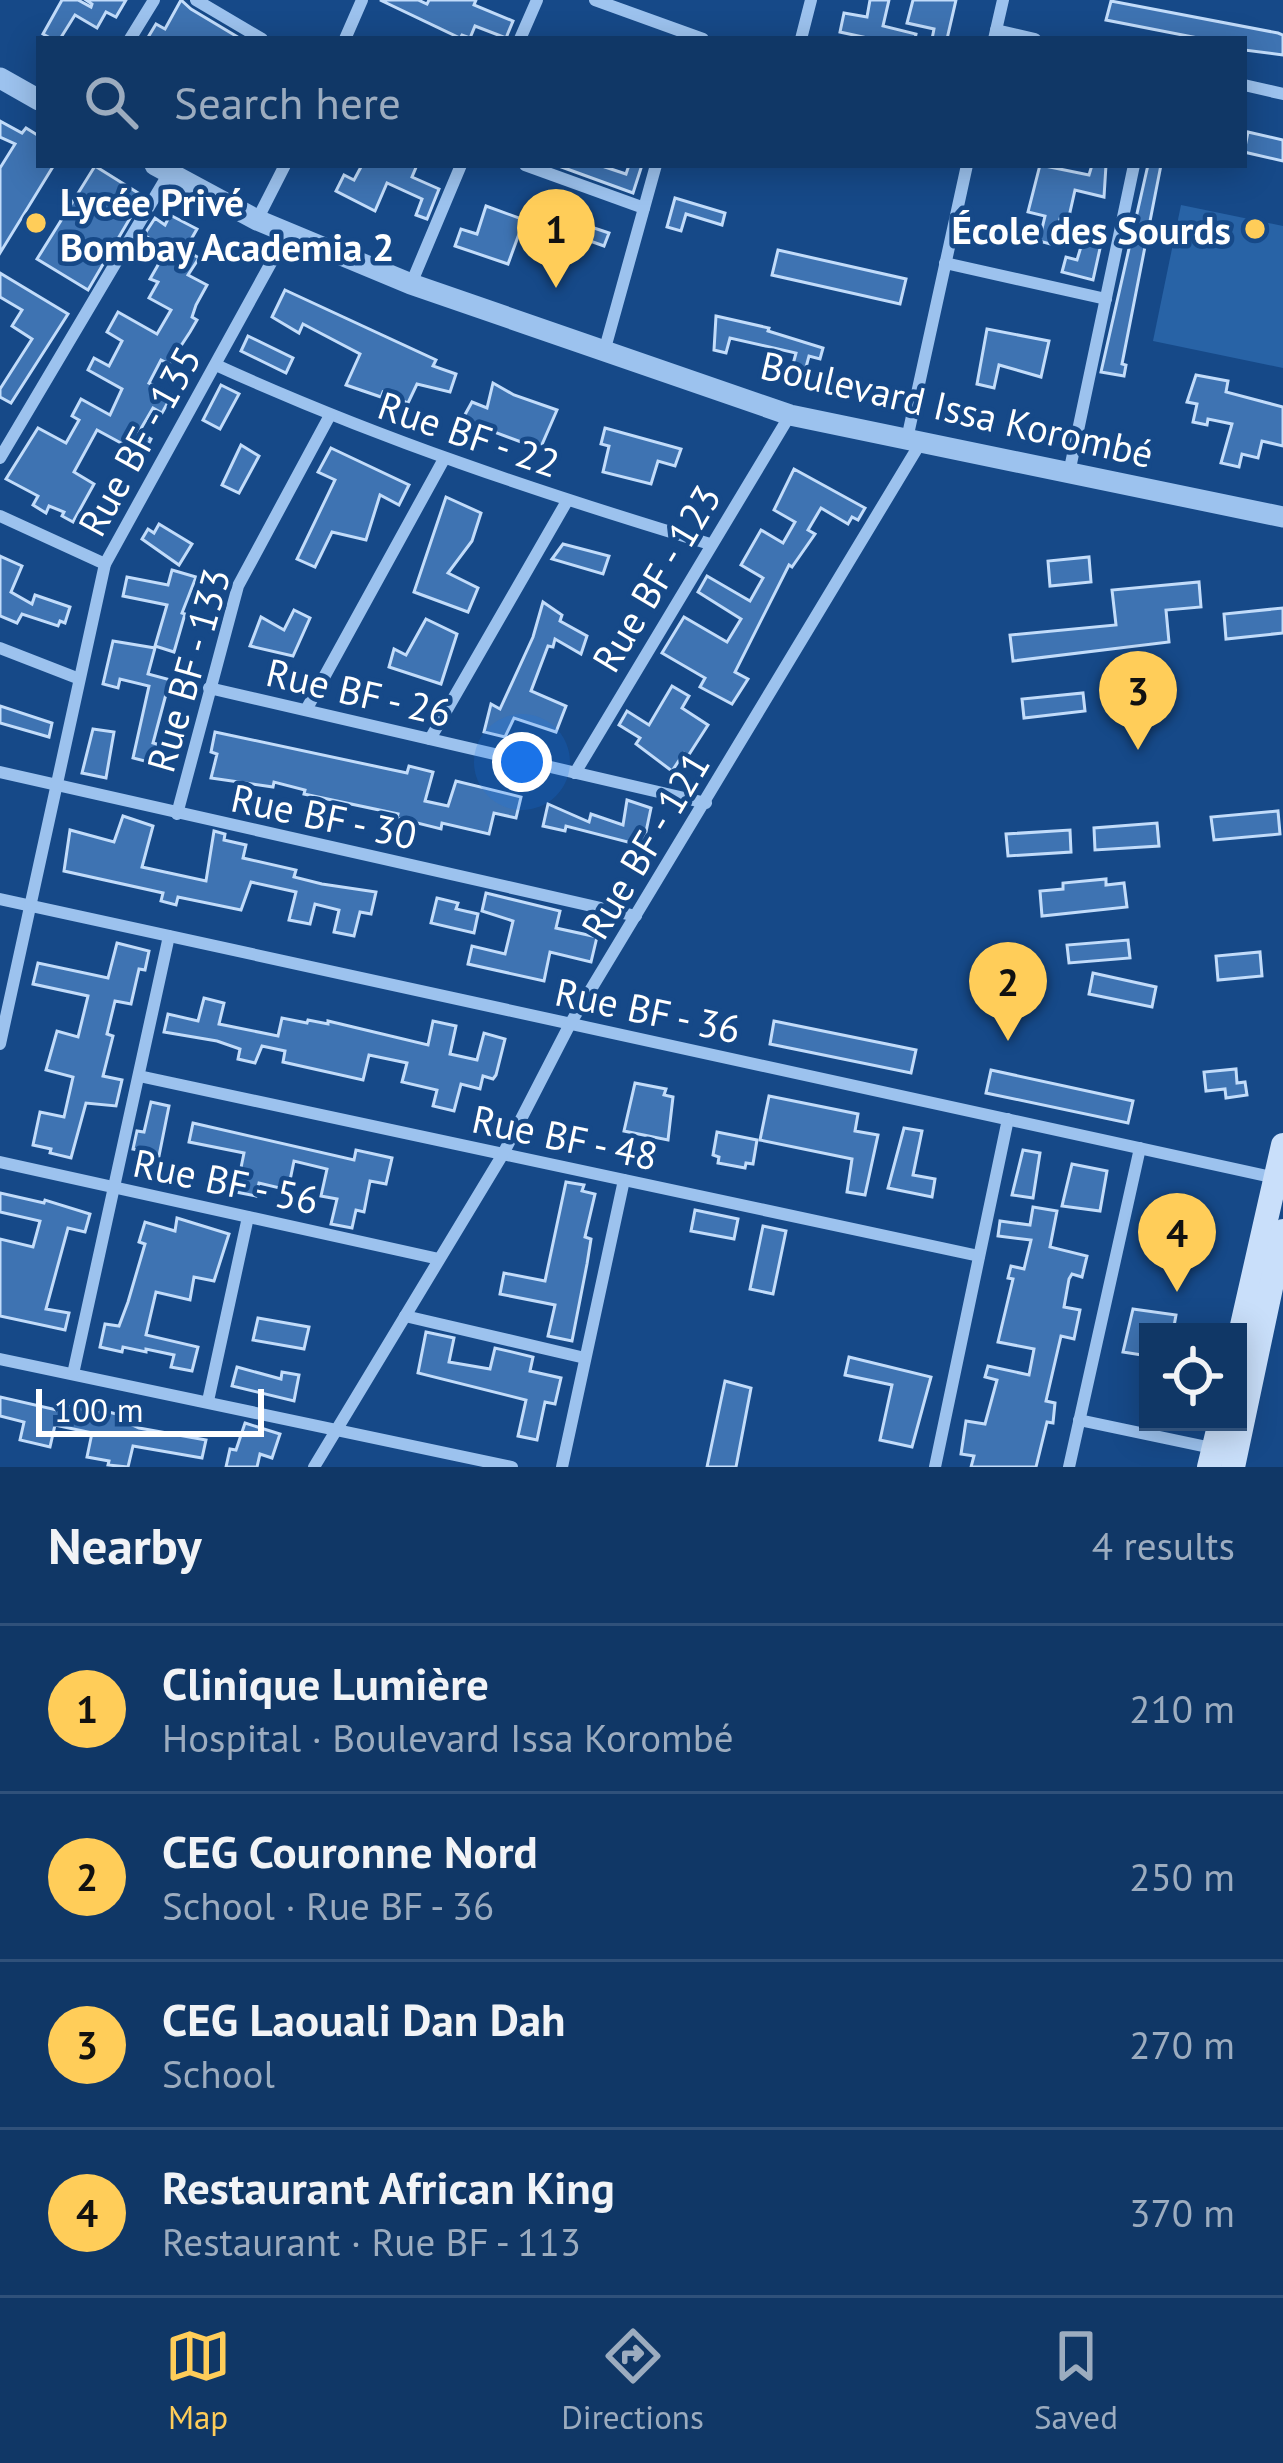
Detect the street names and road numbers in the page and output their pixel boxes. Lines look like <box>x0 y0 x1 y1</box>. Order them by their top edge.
street label: Rue BF - 135 <box>66 337 212 545</box>
street label: Boulevard Issa Korombé <box>756 339 1158 479</box>
street label: Rue BF - 22 <box>372 379 566 489</box>
street label: Rue BF - 123 <box>580 475 732 681</box>
street label: Rue BF - 133 <box>135 562 241 778</box>
street label: Rue BF - 26 <box>262 646 456 738</box>
street label: Rue BF - 121 <box>569 742 721 948</box>
street label: Rue BF - 30 <box>227 771 421 861</box>
street label: Rue BF - 36 <box>551 965 745 1055</box>
street label: Rue BF - 48 <box>468 1092 662 1182</box>
street label: Rue BF - 56 <box>129 1136 323 1226</box>

